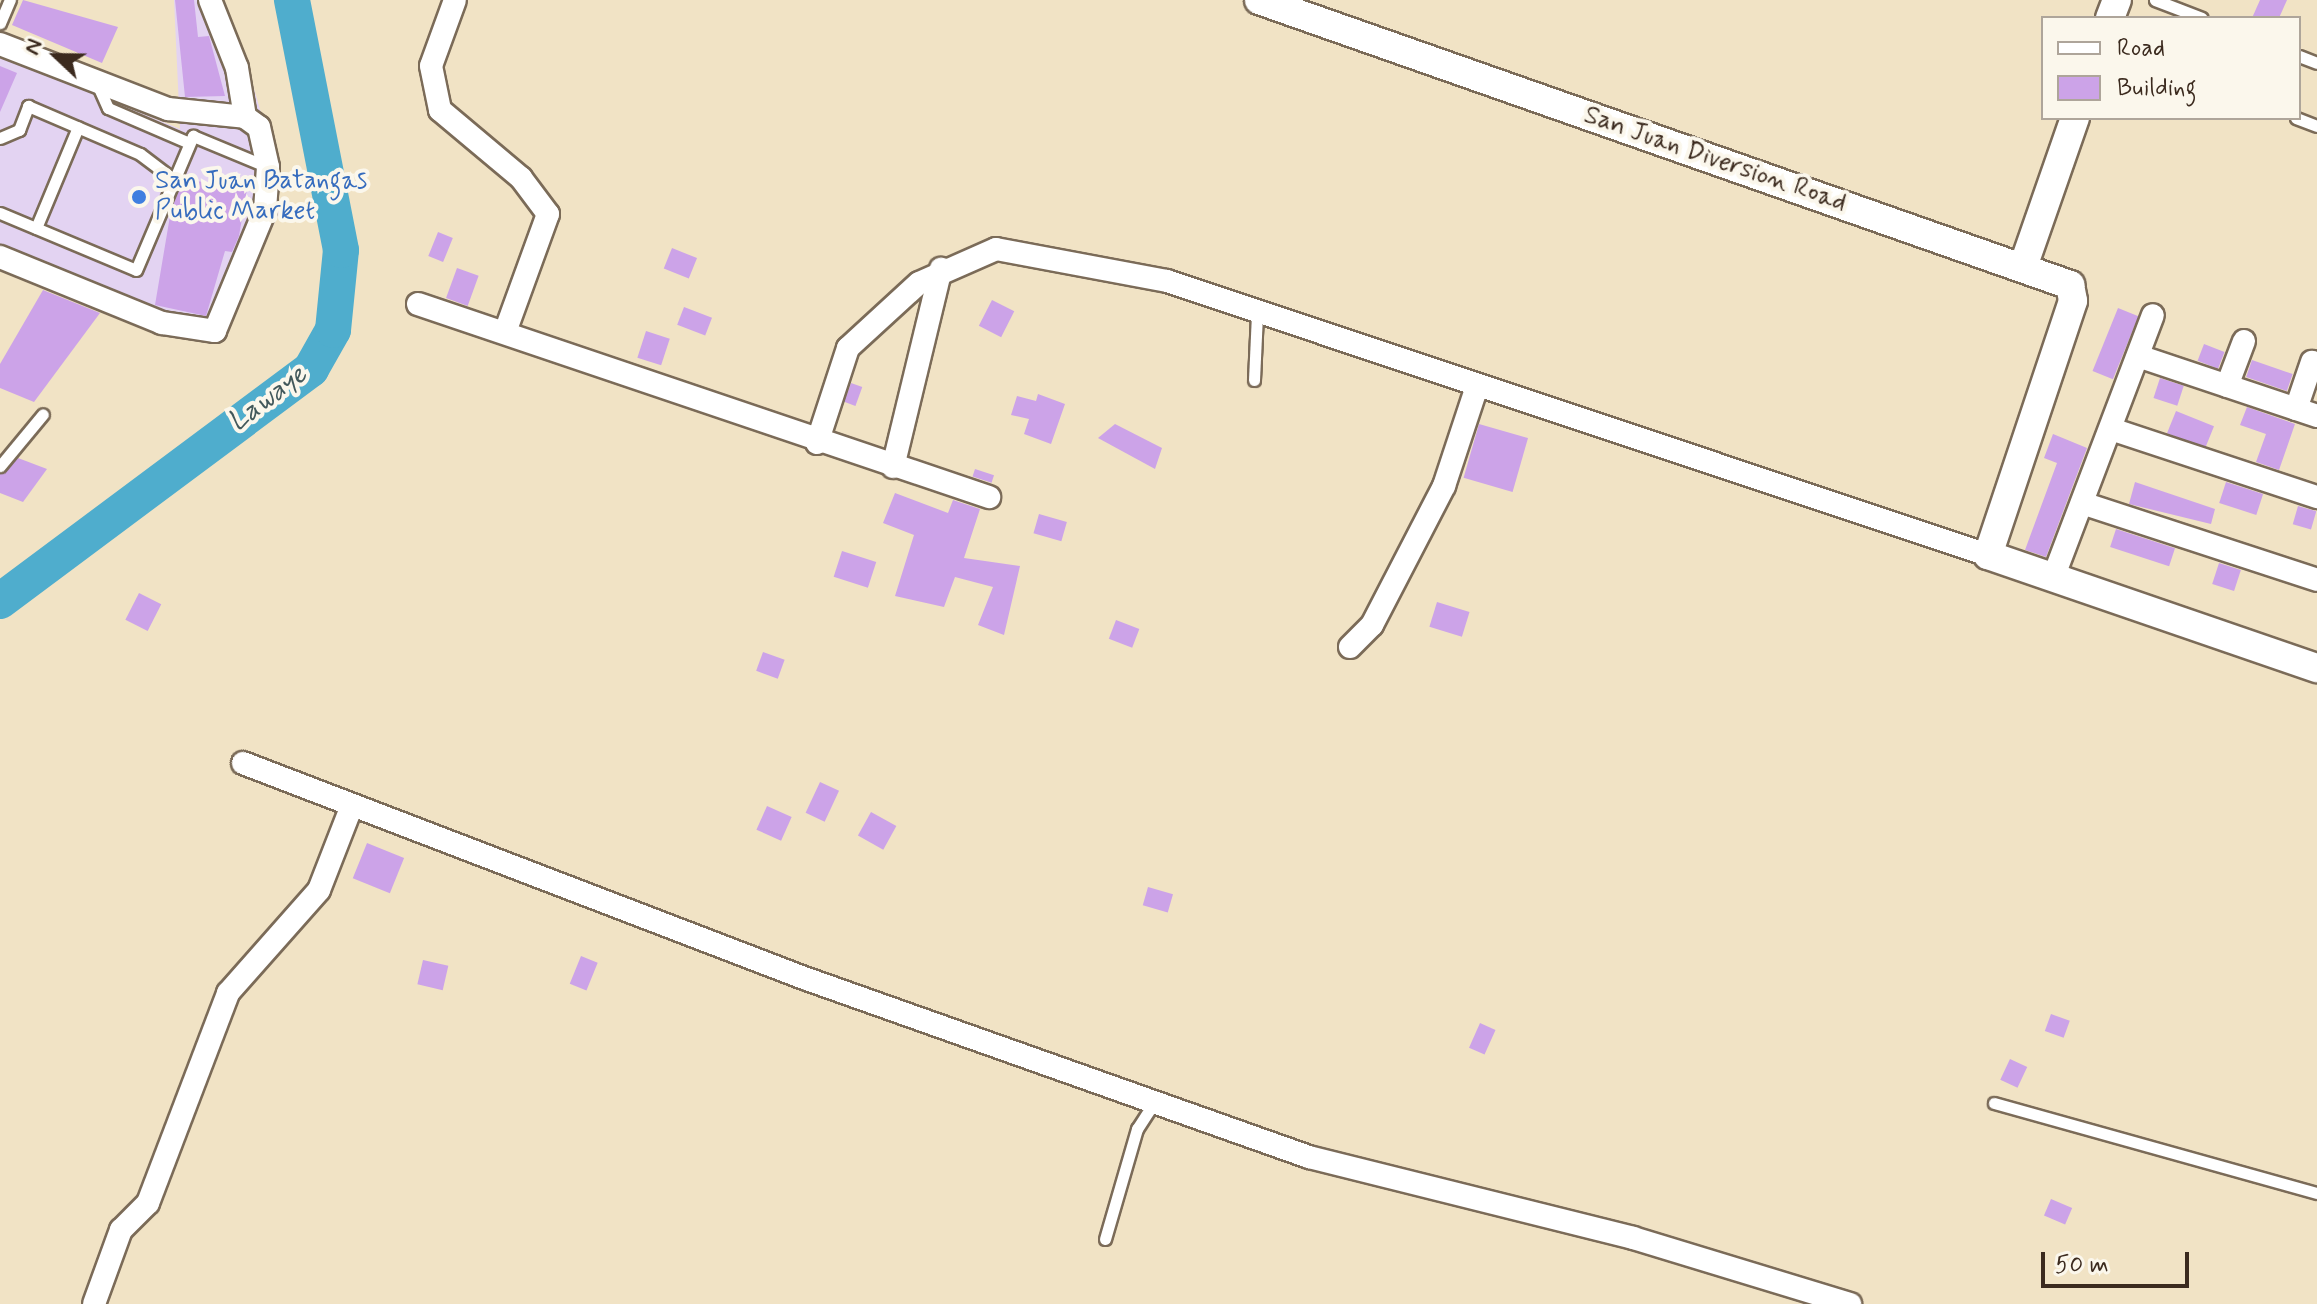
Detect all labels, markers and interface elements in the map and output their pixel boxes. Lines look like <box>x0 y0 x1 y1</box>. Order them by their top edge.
north arrow <box>16 16 96 96</box>
legend <box>2041 16 2301 120</box>
text: Road <box>2117 33 2165 64</box>
text: N <box>18 35 49 59</box>
text: Building <box>2117 73 2197 104</box>
street label: San Juan Diversion Road <box>1580 101 1850 219</box>
place label: San Juan Batangas Public Market <box>155 166 375 228</box>
marker: San Juan Batangas Public Market <box>130 188 148 206</box>
water label: Lawaye <box>222 359 314 439</box>
scale bar <box>2045 1236 2193 1286</box>
text: 50 m <box>2055 1250 2109 1281</box>

